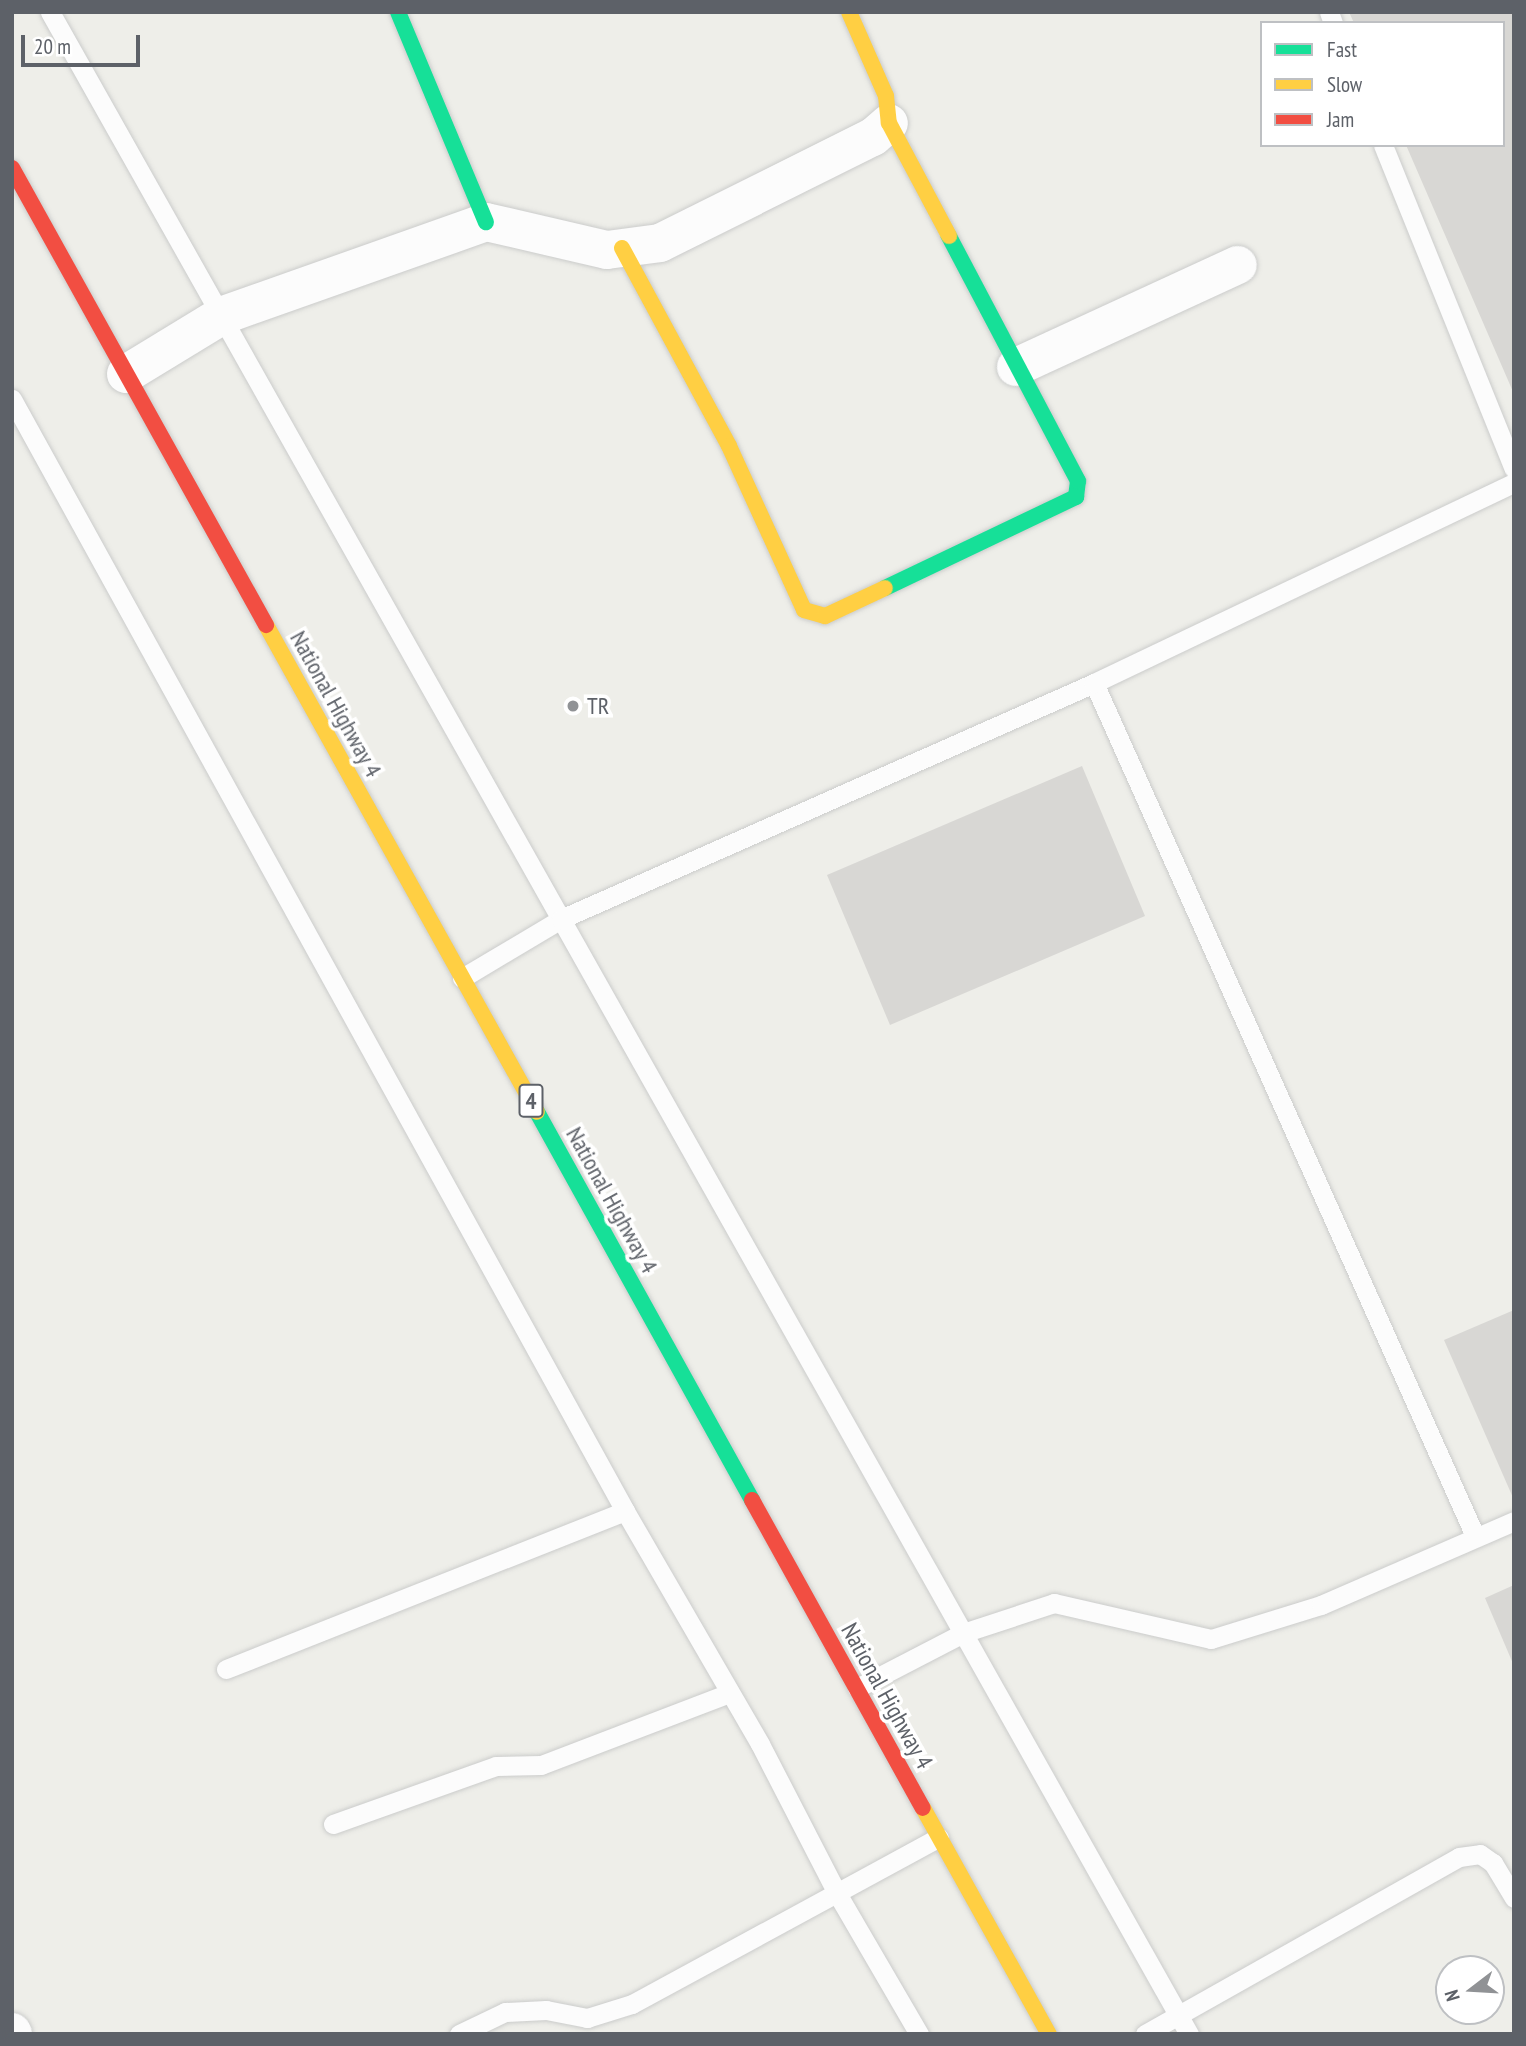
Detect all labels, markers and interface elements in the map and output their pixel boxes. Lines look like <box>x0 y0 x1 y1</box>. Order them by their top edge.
scale bar <box>24 21 144 65</box>
legend <box>1260 21 1505 147</box>
text: 20 m <box>34 33 71 60</box>
text: Fast <box>1327 36 1357 63</box>
text: Slow <box>1327 71 1362 98</box>
text: Jam <box>1327 106 1354 133</box>
street label: National Highway 4 <box>284 626 388 782</box>
place label: TR <box>587 692 609 720</box>
marker: TR <box>565 698 581 714</box>
road number: 4 <box>517 1082 545 1120</box>
street label: National Highway 4 <box>560 1122 664 1278</box>
street label: National Highway 4 <box>835 1618 939 1774</box>
north arrow <box>1435 1955 1505 2025</box>
text: N <box>1439 1987 1465 2004</box>

